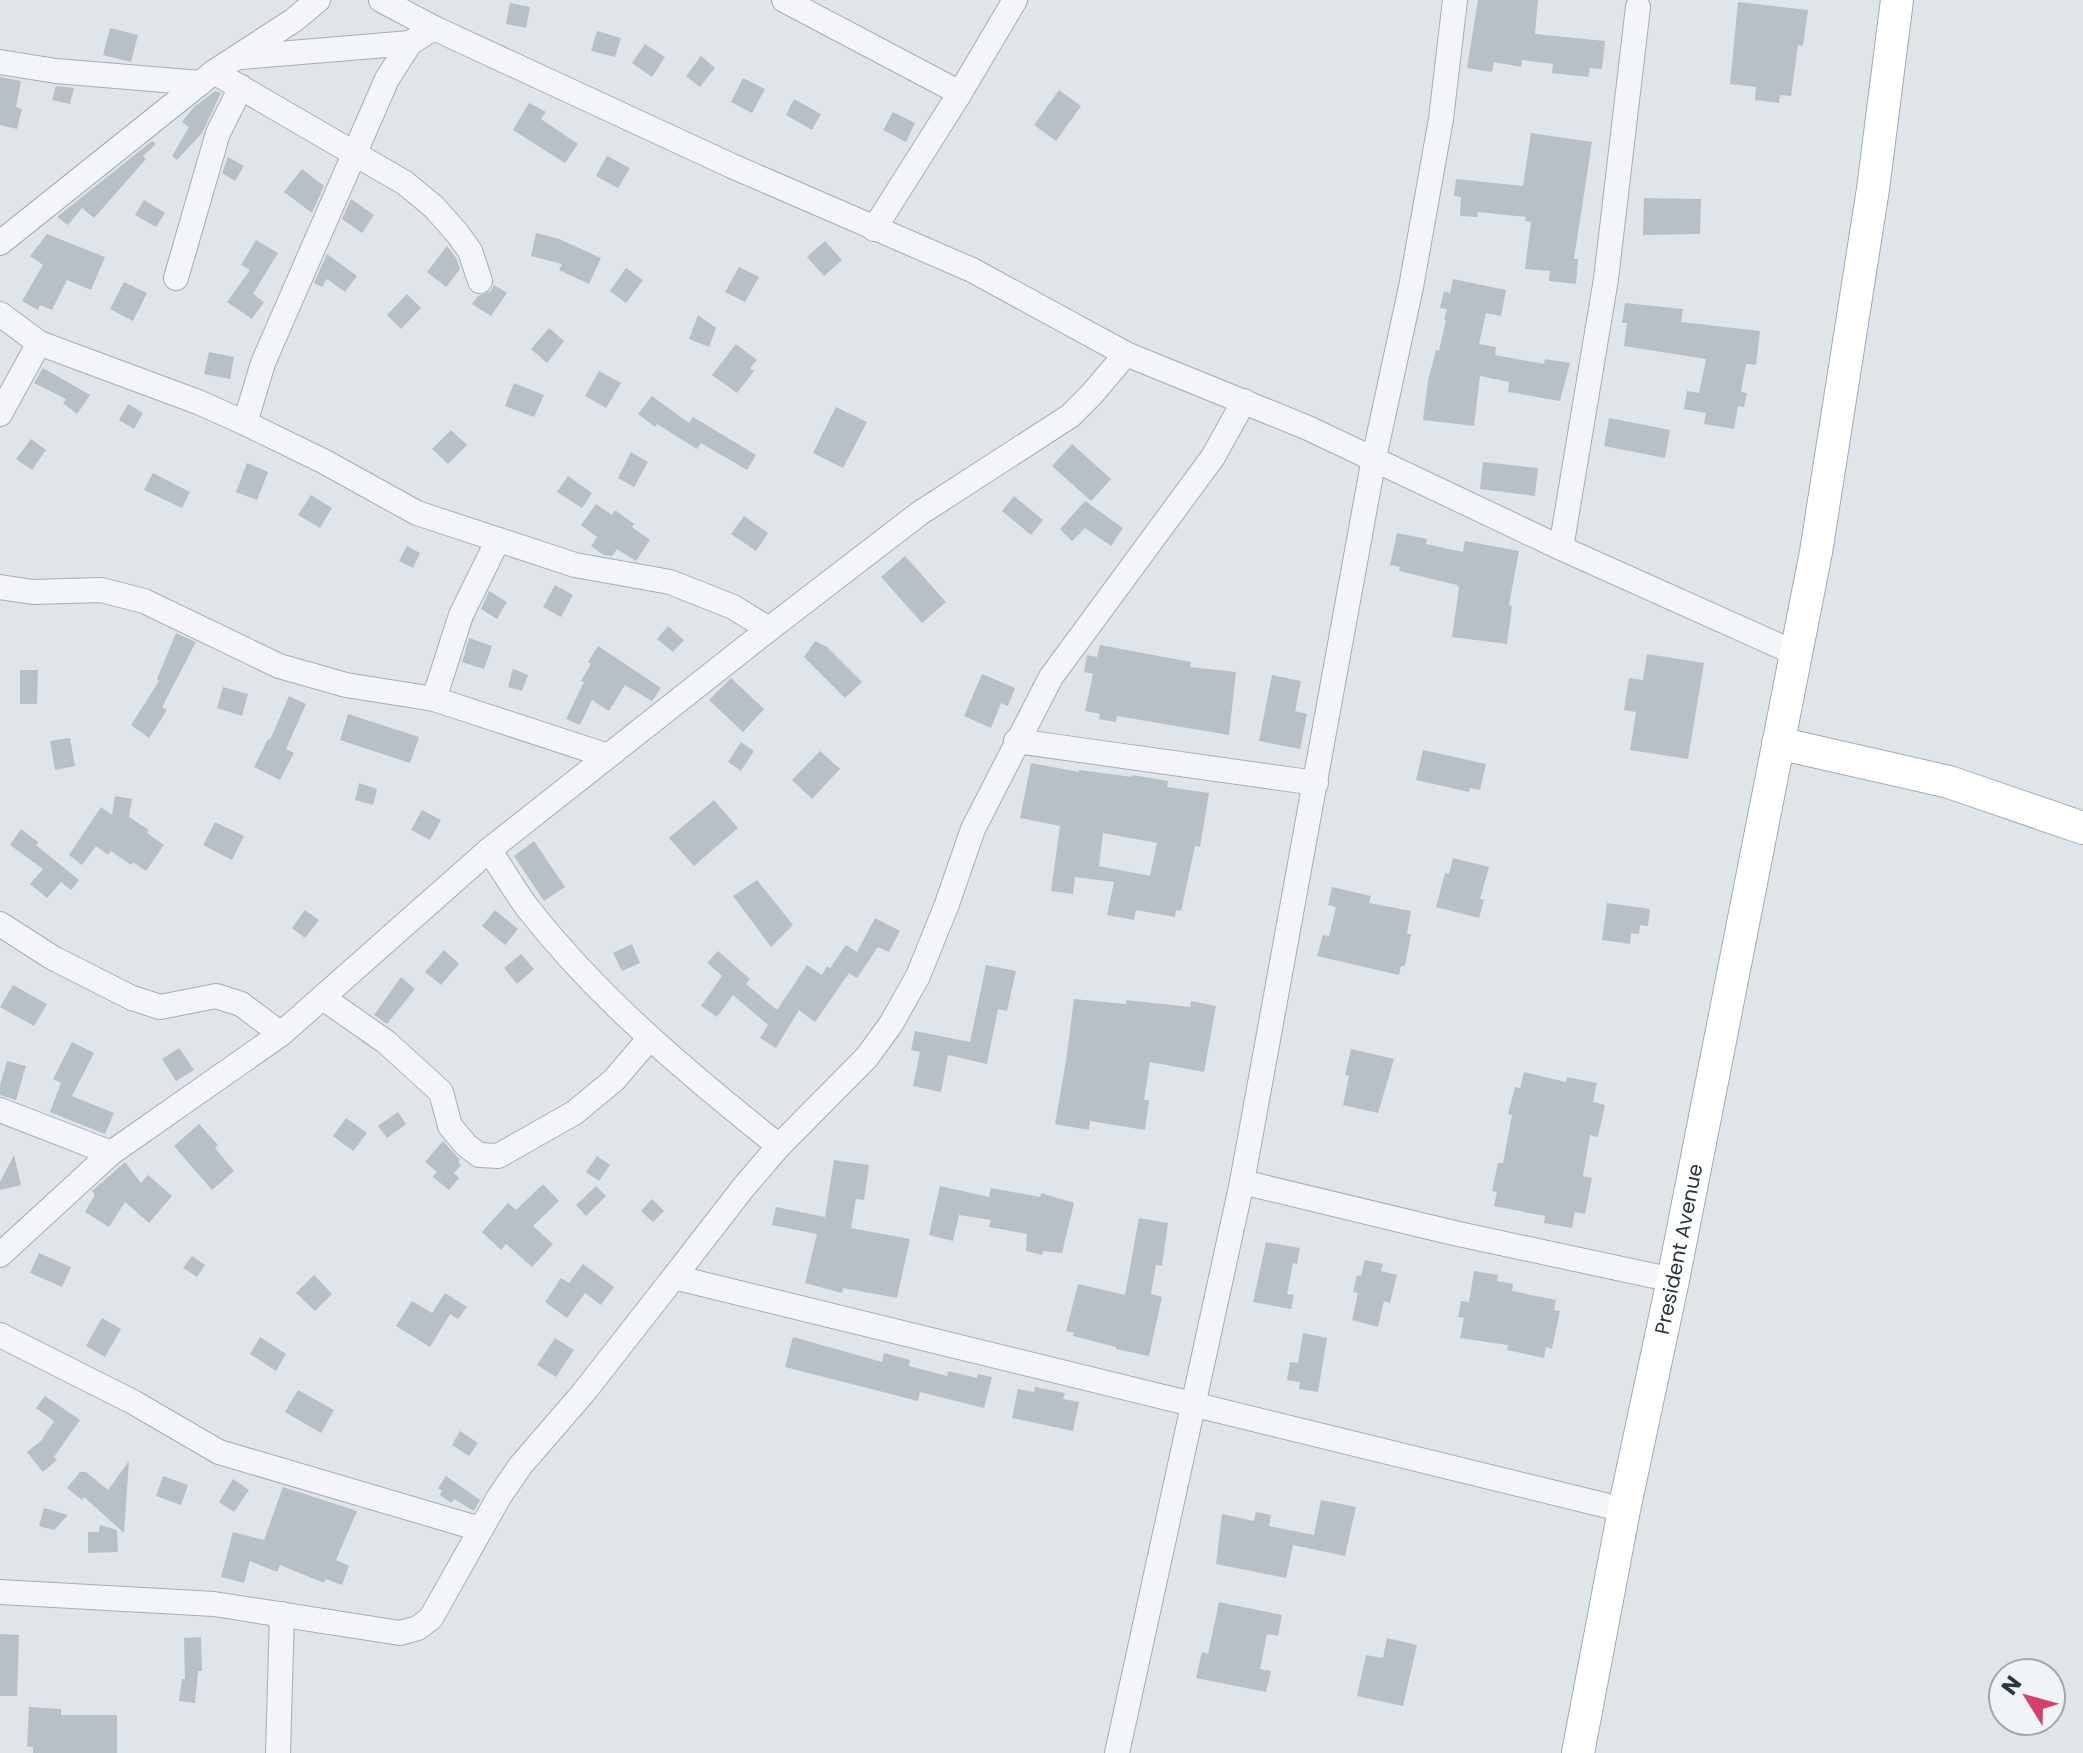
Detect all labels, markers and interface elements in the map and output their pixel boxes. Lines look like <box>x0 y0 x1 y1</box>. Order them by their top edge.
street label: President Avenue <box>1648 1161 1710 1337</box>
north arrow <box>1987 1657 2067 1737</box>
text: N <box>1994 1669 2029 1701</box>

